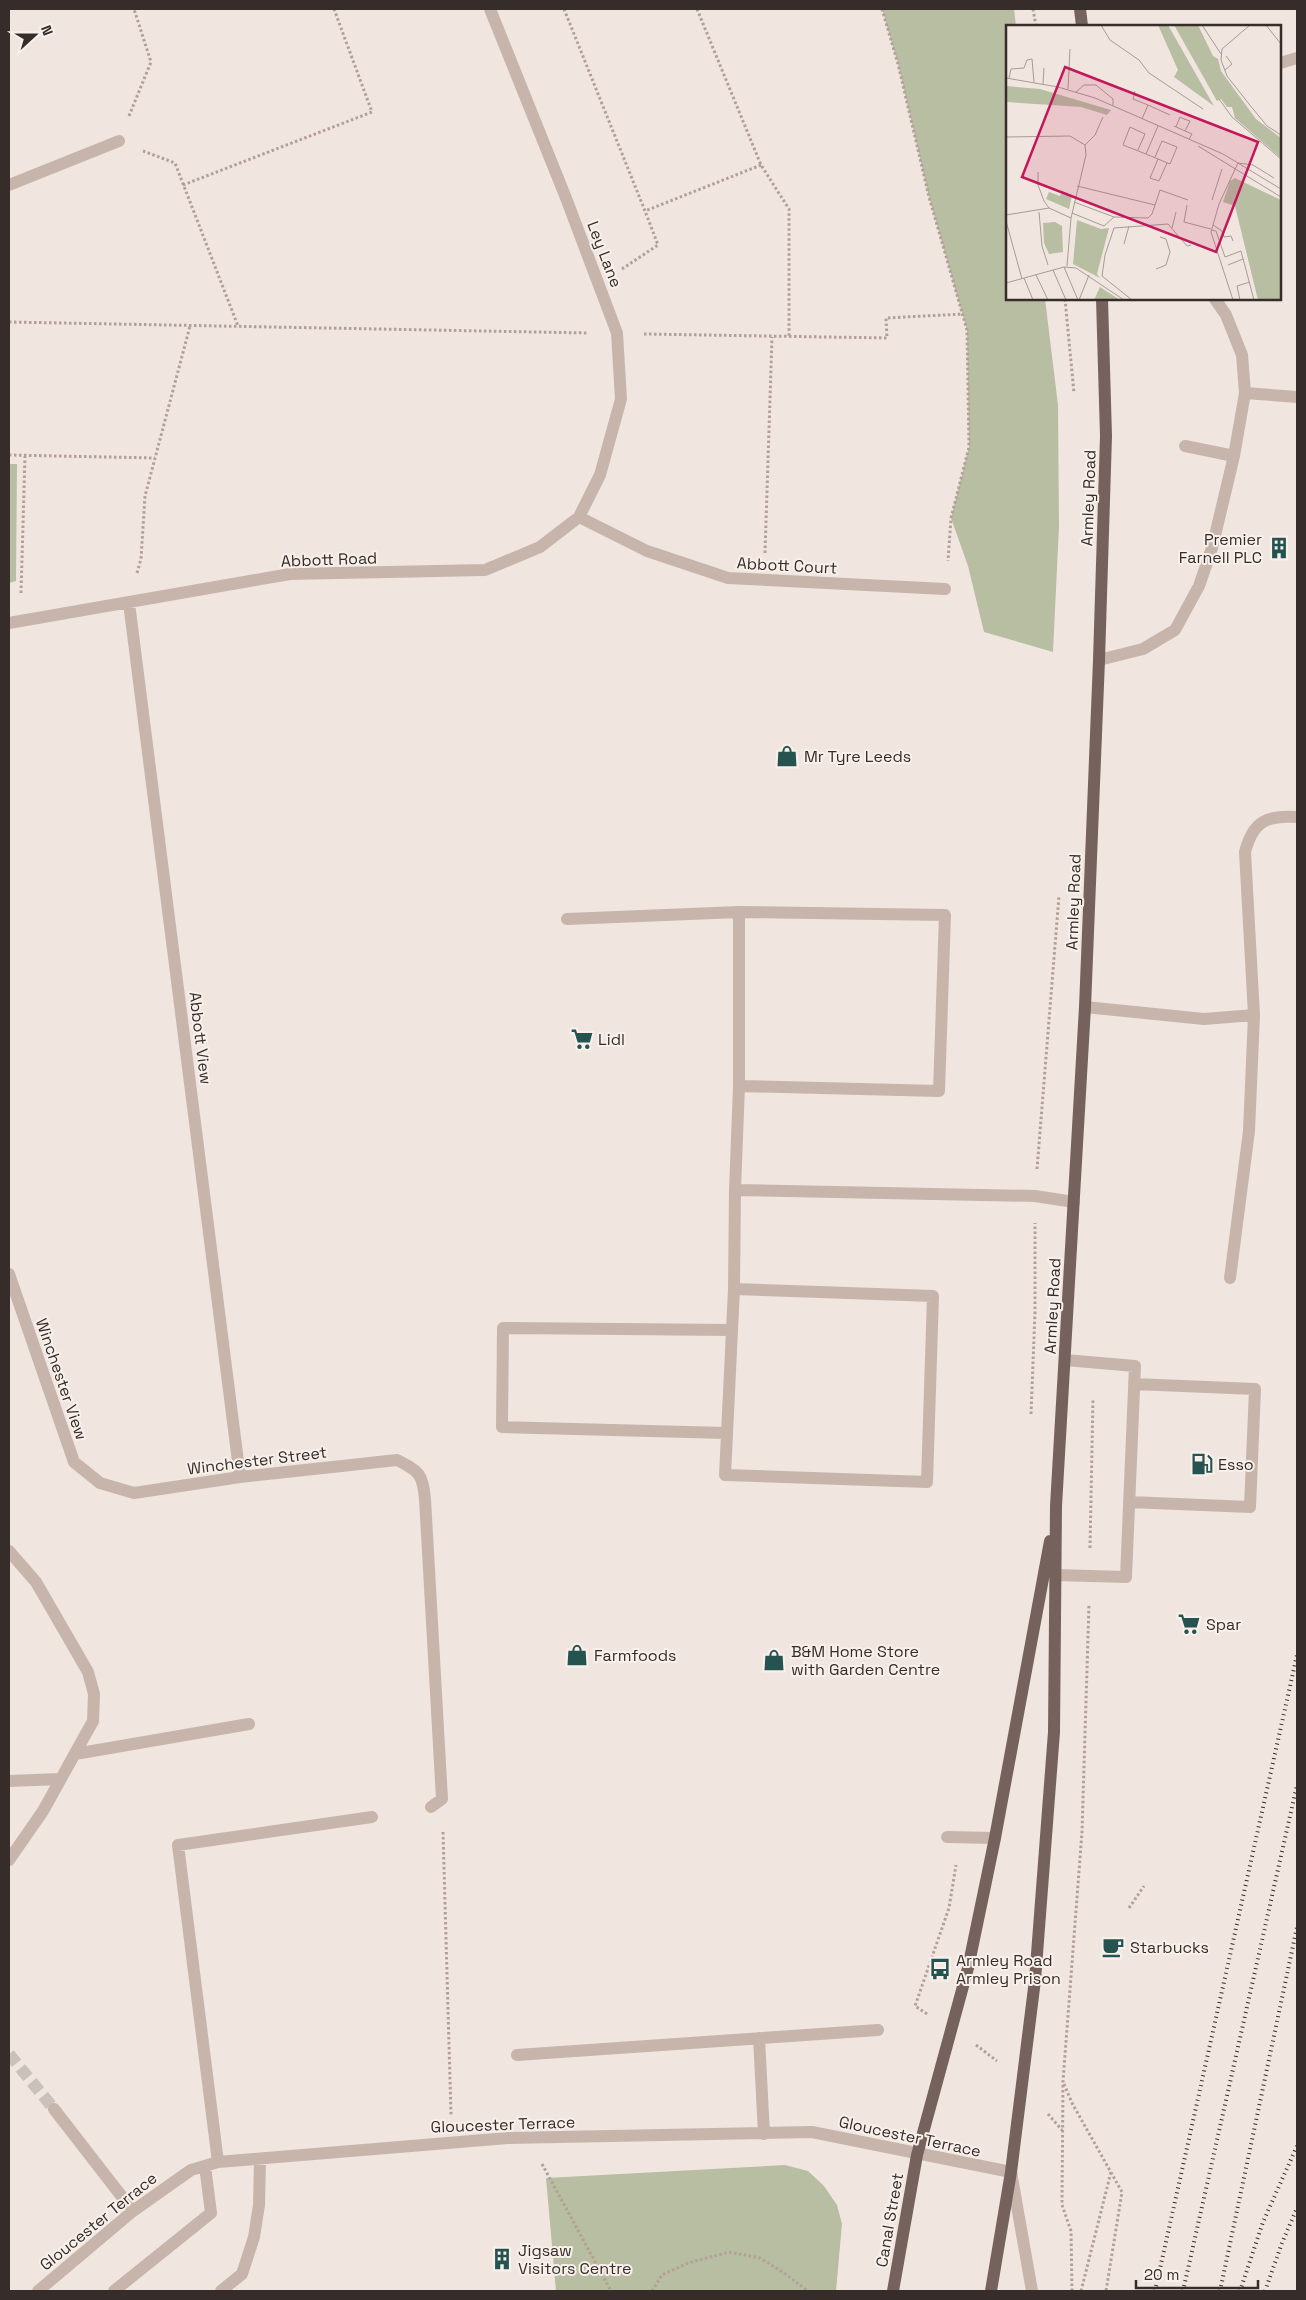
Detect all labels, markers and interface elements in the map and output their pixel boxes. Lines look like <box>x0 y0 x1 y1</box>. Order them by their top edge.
north arrow <box>10 10 60 60</box>
text: N <box>37 23 57 38</box>
inset map <box>1006 25 1281 300</box>
street label: Ley Lane <box>582 218 627 290</box>
street label: Armley Road <box>1076 449 1101 547</box>
place label: Premier Farnell PLC <box>1179 529 1262 568</box>
building icon: Premier Farnell PLC <box>1266 535 1292 561</box>
street label: Abbott Road <box>280 547 378 572</box>
street label: Abbott Court <box>736 552 838 579</box>
shop icon: Mr Tyre Leeds <box>774 743 800 769</box>
place label: Mr Tyre Leeds <box>804 746 911 767</box>
street label: Armley Road <box>1061 853 1086 951</box>
street label: Abbott View <box>184 991 217 1085</box>
supermarket icon: Lidl <box>569 1026 595 1052</box>
place label: Lidl <box>598 1029 625 1050</box>
street label: Armley Road <box>1039 1257 1066 1355</box>
street label: Winchester View <box>31 1316 92 1443</box>
street label: Winchester Street <box>186 1442 328 1479</box>
fuel station icon: Esso <box>1189 1451 1215 1477</box>
place label: Esso <box>1218 1454 1254 1475</box>
supermarket icon: Spar <box>1176 1611 1202 1637</box>
place label: Spar <box>1206 1614 1241 1635</box>
place label: B&M Home Store with Garden Centre <box>791 1641 940 1680</box>
shop icon: Farmfoods <box>564 1642 590 1668</box>
place label: Farmfoods <box>594 1645 677 1666</box>
shop icon: B&M Home Store with Garden Centre <box>761 1647 787 1673</box>
cafe icon: Starbucks <box>1100 1934 1126 1960</box>
place label: Starbucks <box>1130 1937 1209 1958</box>
place label: Armley Road Armley Prison <box>956 1950 1061 1989</box>
bus stop icon: Armley Road Armley Prison <box>927 1956 953 1982</box>
street label: Gloucester Terrace <box>430 2111 576 2138</box>
street label: Gloucester Terrace <box>837 2111 983 2162</box>
street label: Gloucester Terrace <box>35 2168 161 2275</box>
street label: Canal Street <box>871 2171 908 2269</box>
place label: Jigsaw Visitors Centre <box>518 2240 631 2279</box>
building icon: Jigsaw Visitors Centre <box>489 2246 515 2272</box>
scale bar <box>1136 2258 1258 2290</box>
text: 20 m <box>1144 2265 1179 2284</box>

